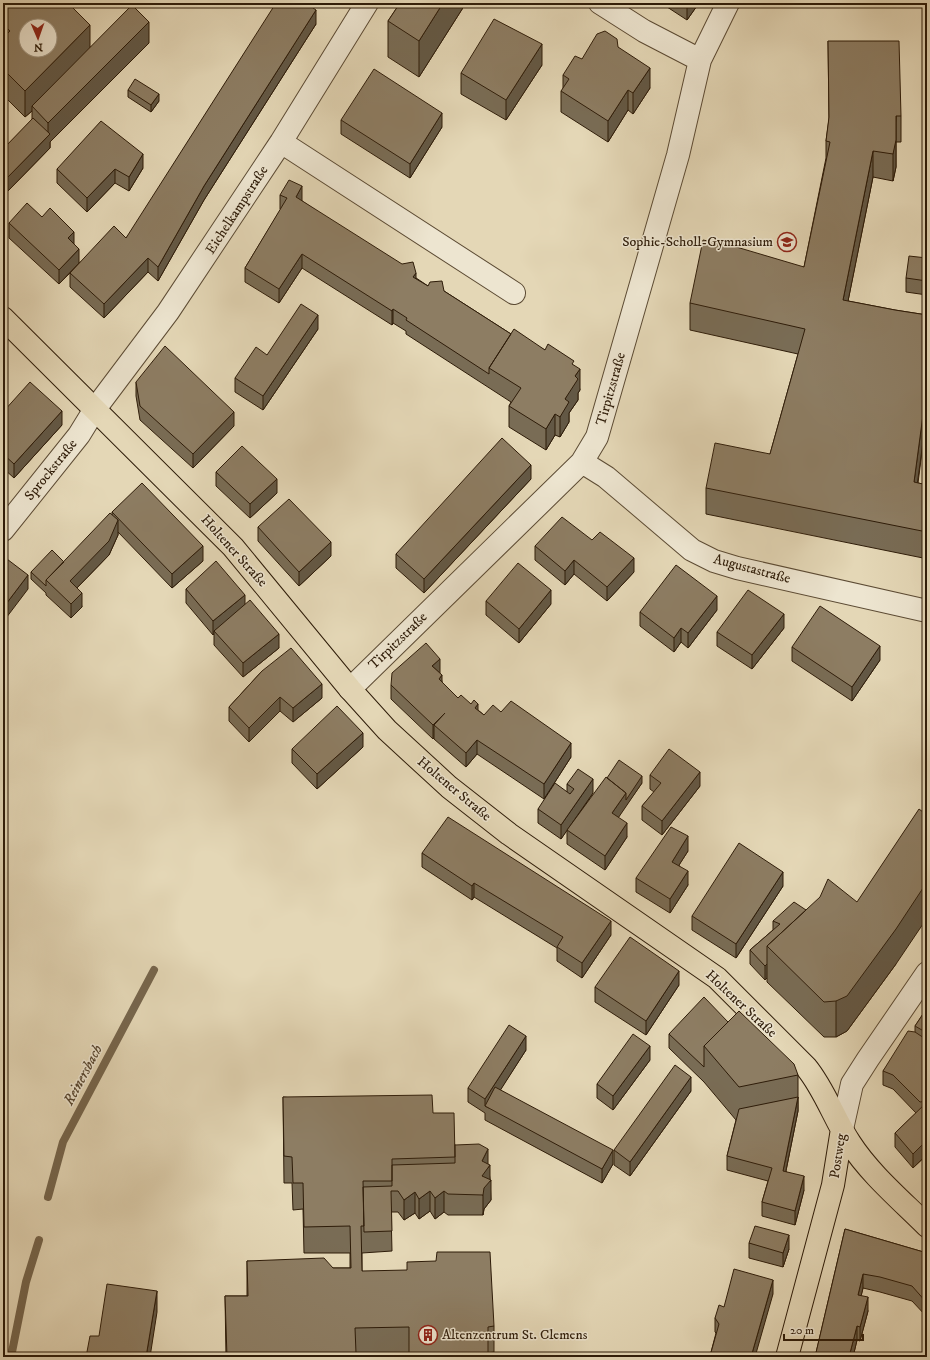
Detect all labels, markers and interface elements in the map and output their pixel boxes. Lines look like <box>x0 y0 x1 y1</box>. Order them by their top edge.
north arrow <box>18 18 58 58</box>
text: N <box>34 40 43 54</box>
street label: Eichelkampstraße <box>202 162 272 258</box>
school or university icon: Sophie-Scholl-Gymnasium <box>776 231 798 253</box>
place label: Sophie-Scholl-Gymnasium <box>622 233 773 251</box>
street label: Tirpitzstraße <box>592 350 630 428</box>
street label: Sprockstraße <box>21 435 81 504</box>
street label: Holtener Straße <box>197 511 271 591</box>
street label: Augustastraße <box>712 550 793 588</box>
street label: Tirpitzstraße <box>365 608 431 674</box>
street label: Holtener Straße <box>413 753 495 825</box>
street label: Holtener Straße <box>701 966 781 1042</box>
water label: Reinersbach <box>59 1041 107 1110</box>
street label: Postweg <box>826 1132 850 1180</box>
scale bar <box>784 1316 863 1342</box>
text: 20 m <box>790 1323 814 1338</box>
building icon: Altenzentrum St. Clemens <box>417 1324 439 1346</box>
place label: Altenzentrum St. Clemens <box>442 1326 588 1344</box>

